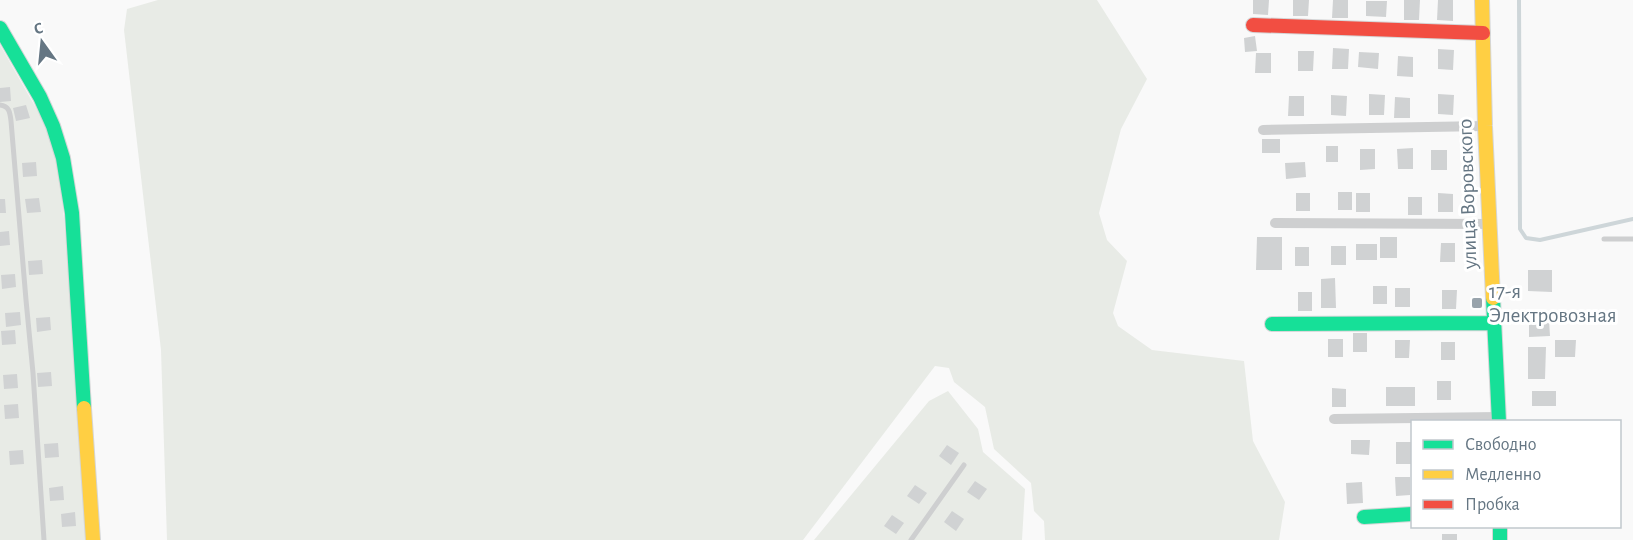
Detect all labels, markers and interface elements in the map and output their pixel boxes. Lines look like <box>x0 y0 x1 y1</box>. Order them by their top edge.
north arrow <box>12 12 72 72</box>
text: С <box>32 20 45 37</box>
street label: улица Воровского <box>1454 119 1481 270</box>
place label: 17-я Электровозная <box>1489 281 1617 326</box>
marker: 17-я Электровозная <box>1470 296 1484 310</box>
legend <box>1411 420 1621 528</box>
text: Свободно <box>1465 435 1537 454</box>
text: Медленно <box>1465 466 1541 484</box>
text: Пробка <box>1465 495 1520 514</box>

